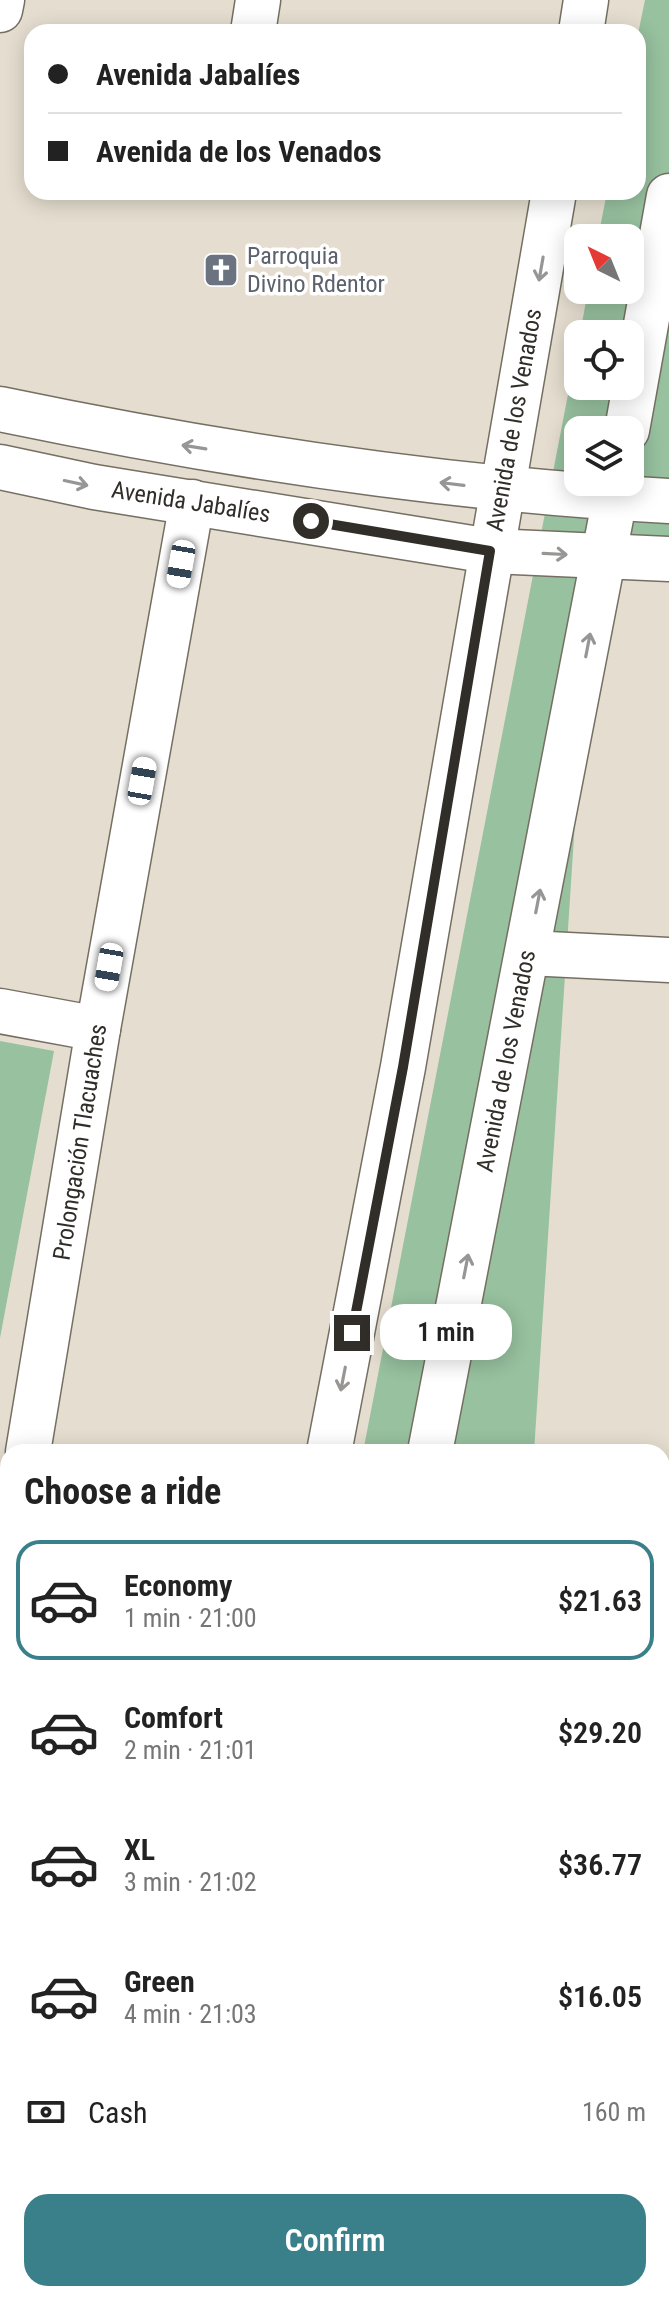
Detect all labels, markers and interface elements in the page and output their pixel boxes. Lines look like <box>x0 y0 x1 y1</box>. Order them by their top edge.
text: Avenida Jabalíes <box>96 57 300 92</box>
text: Avenida de los Venados <box>96 134 382 169</box>
north arrow <box>564 224 644 304</box>
map controls <box>564 224 644 496</box>
place label: Parroquia Divino Rdentor <box>247 242 385 298</box>
church icon: Parroquia Divino Rdentor <box>202 251 240 289</box>
one-way arrow <box>533 256 548 281</box>
street label: Avenida de los Venados <box>481 307 547 533</box>
button: locate <box>564 320 644 400</box>
button: layers <box>564 416 644 496</box>
one-way arrow <box>182 439 208 454</box>
one-way arrow <box>63 476 89 491</box>
street label: Avenida Jabalíes <box>110 476 272 528</box>
one-way arrow <box>439 476 466 491</box>
route start <box>293 503 329 539</box>
car <box>165 538 197 590</box>
one-way arrow <box>541 547 568 562</box>
one-way arrow <box>581 633 596 659</box>
car <box>126 755 158 807</box>
one-way arrow <box>531 888 546 914</box>
car <box>93 941 125 993</box>
street label: Avenida de los Venados <box>471 948 541 1174</box>
street label: Prolongación Tlacuaches <box>47 1022 113 1262</box>
one-way arrow <box>460 1253 475 1279</box>
callout: 1 min <box>380 1305 512 1361</box>
route end <box>334 1315 370 1351</box>
text: 1 min <box>417 1317 475 1347</box>
one-way arrow <box>335 1366 350 1392</box>
text: Choose a ride <box>24 1471 221 1513</box>
icon: car <box>28 1564 100 1636</box>
text: Economy <box>124 1568 232 1603</box>
text: $21.63 <box>558 1583 642 1618</box>
text: 1 min · 21:00 <box>124 1603 257 1633</box>
icon: car <box>28 1696 100 1768</box>
text: Comfort <box>124 1700 223 1735</box>
text: $29.20 <box>558 1715 642 1750</box>
text: 2 min · 21:01 <box>124 1735 257 1765</box>
icon: car <box>28 1828 100 1900</box>
text: XL <box>124 1832 155 1867</box>
text: $36.77 <box>558 1847 642 1882</box>
text: 3 min · 21:02 <box>124 1867 257 1897</box>
icon: car <box>28 1960 100 2032</box>
text: Green <box>124 1964 195 1999</box>
text: $16.05 <box>558 1979 642 2014</box>
text: 4 min · 21:03 <box>124 1999 257 2029</box>
icon: cash <box>24 2090 68 2134</box>
text: Cash <box>88 2095 148 2130</box>
text: 160 m <box>582 2097 646 2127</box>
button: Confirm <box>24 2194 646 2286</box>

